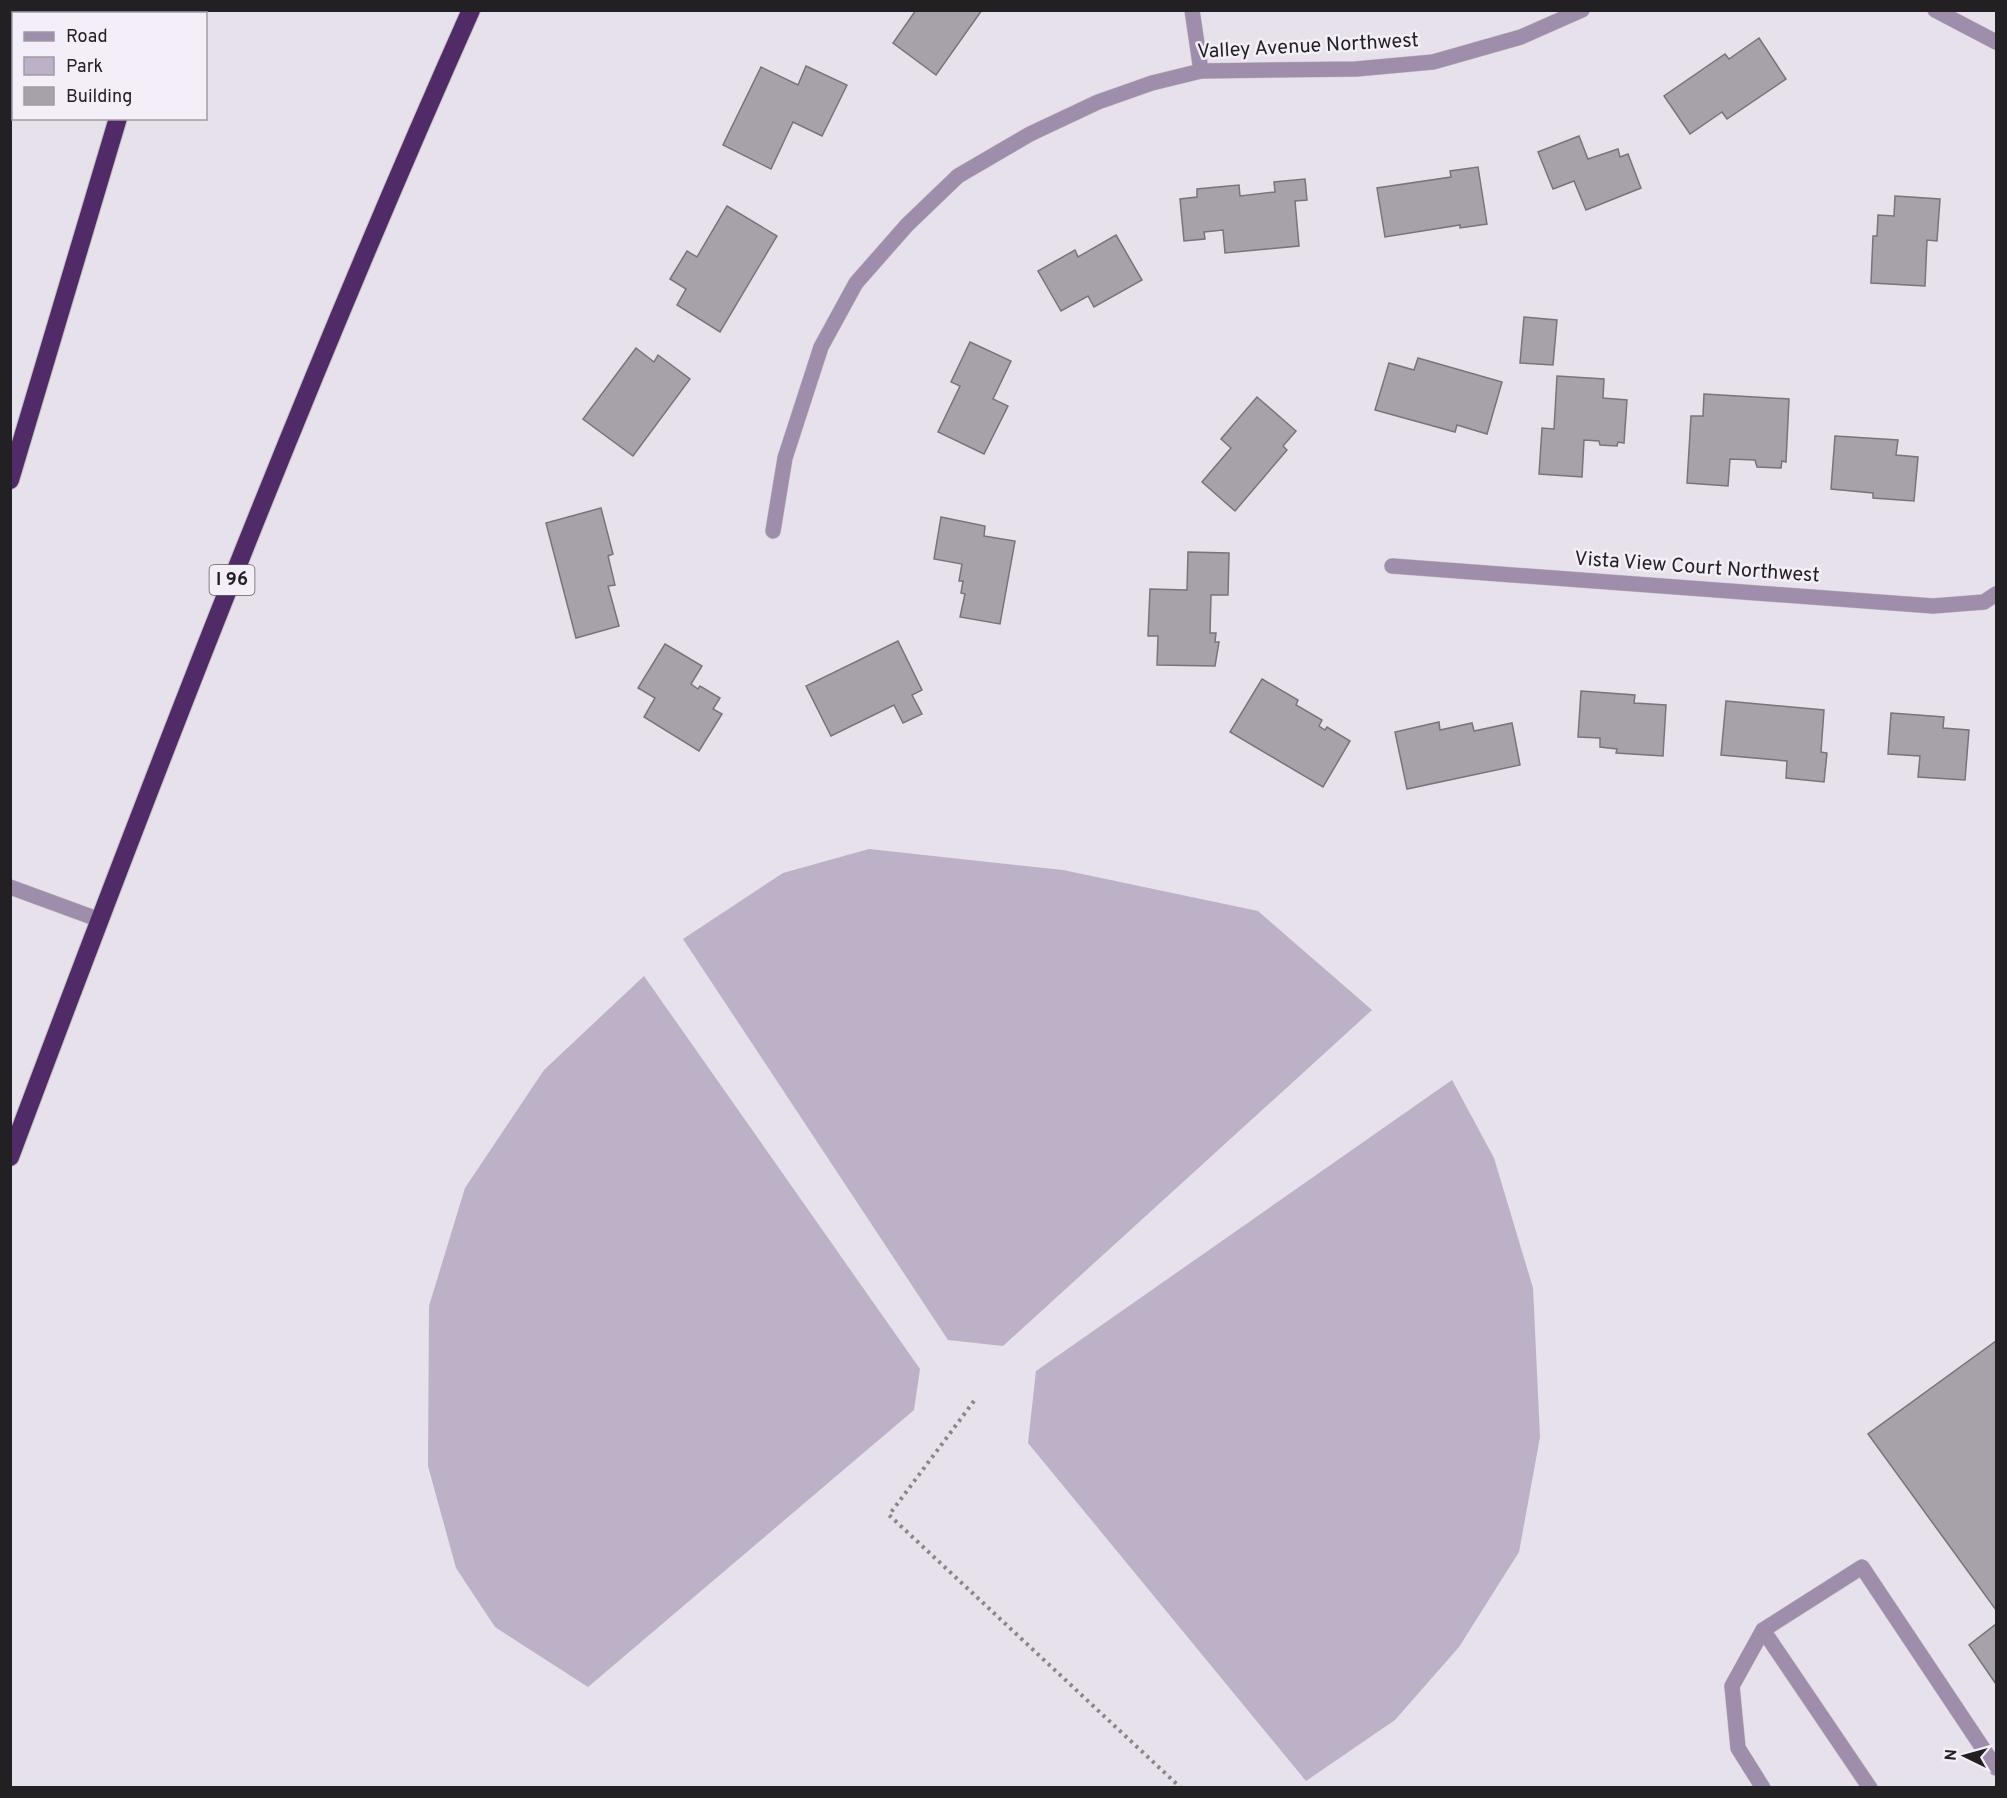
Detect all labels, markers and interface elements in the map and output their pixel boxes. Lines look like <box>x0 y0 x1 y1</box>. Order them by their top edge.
legend <box>12 12 207 120</box>
text: Road <box>66 26 108 49</box>
street label: Valley Avenue Northwest <box>1196 28 1420 66</box>
text: Park <box>66 56 103 79</box>
text: Building <box>66 86 132 109</box>
street label: Vista View Court Northwest <box>1574 546 1820 590</box>
road number: I 96 <box>210 565 254 595</box>
north arrow <box>1935 1726 1995 1786</box>
text: N <box>1942 1748 1963 1761</box>

